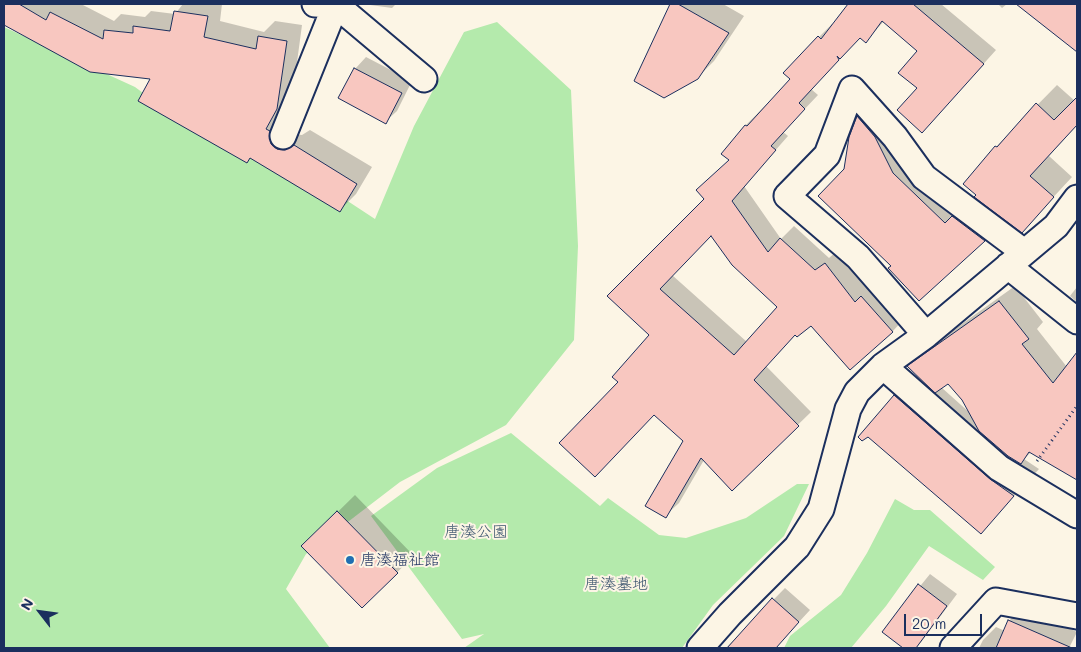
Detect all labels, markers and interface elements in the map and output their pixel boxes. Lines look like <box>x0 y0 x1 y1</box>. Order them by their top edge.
park label: 唐湊公園 <box>444 522 508 542</box>
place label: 唐湊福祉館 <box>360 550 440 570</box>
marker: 唐湊福祉館 <box>344 554 356 566</box>
park label: 唐湊墓地 <box>584 574 648 594</box>
north arrow <box>15 587 65 637</box>
text: N <box>16 595 37 614</box>
scale bar <box>906 604 984 636</box>
text: 20 m <box>912 613 946 633</box>

